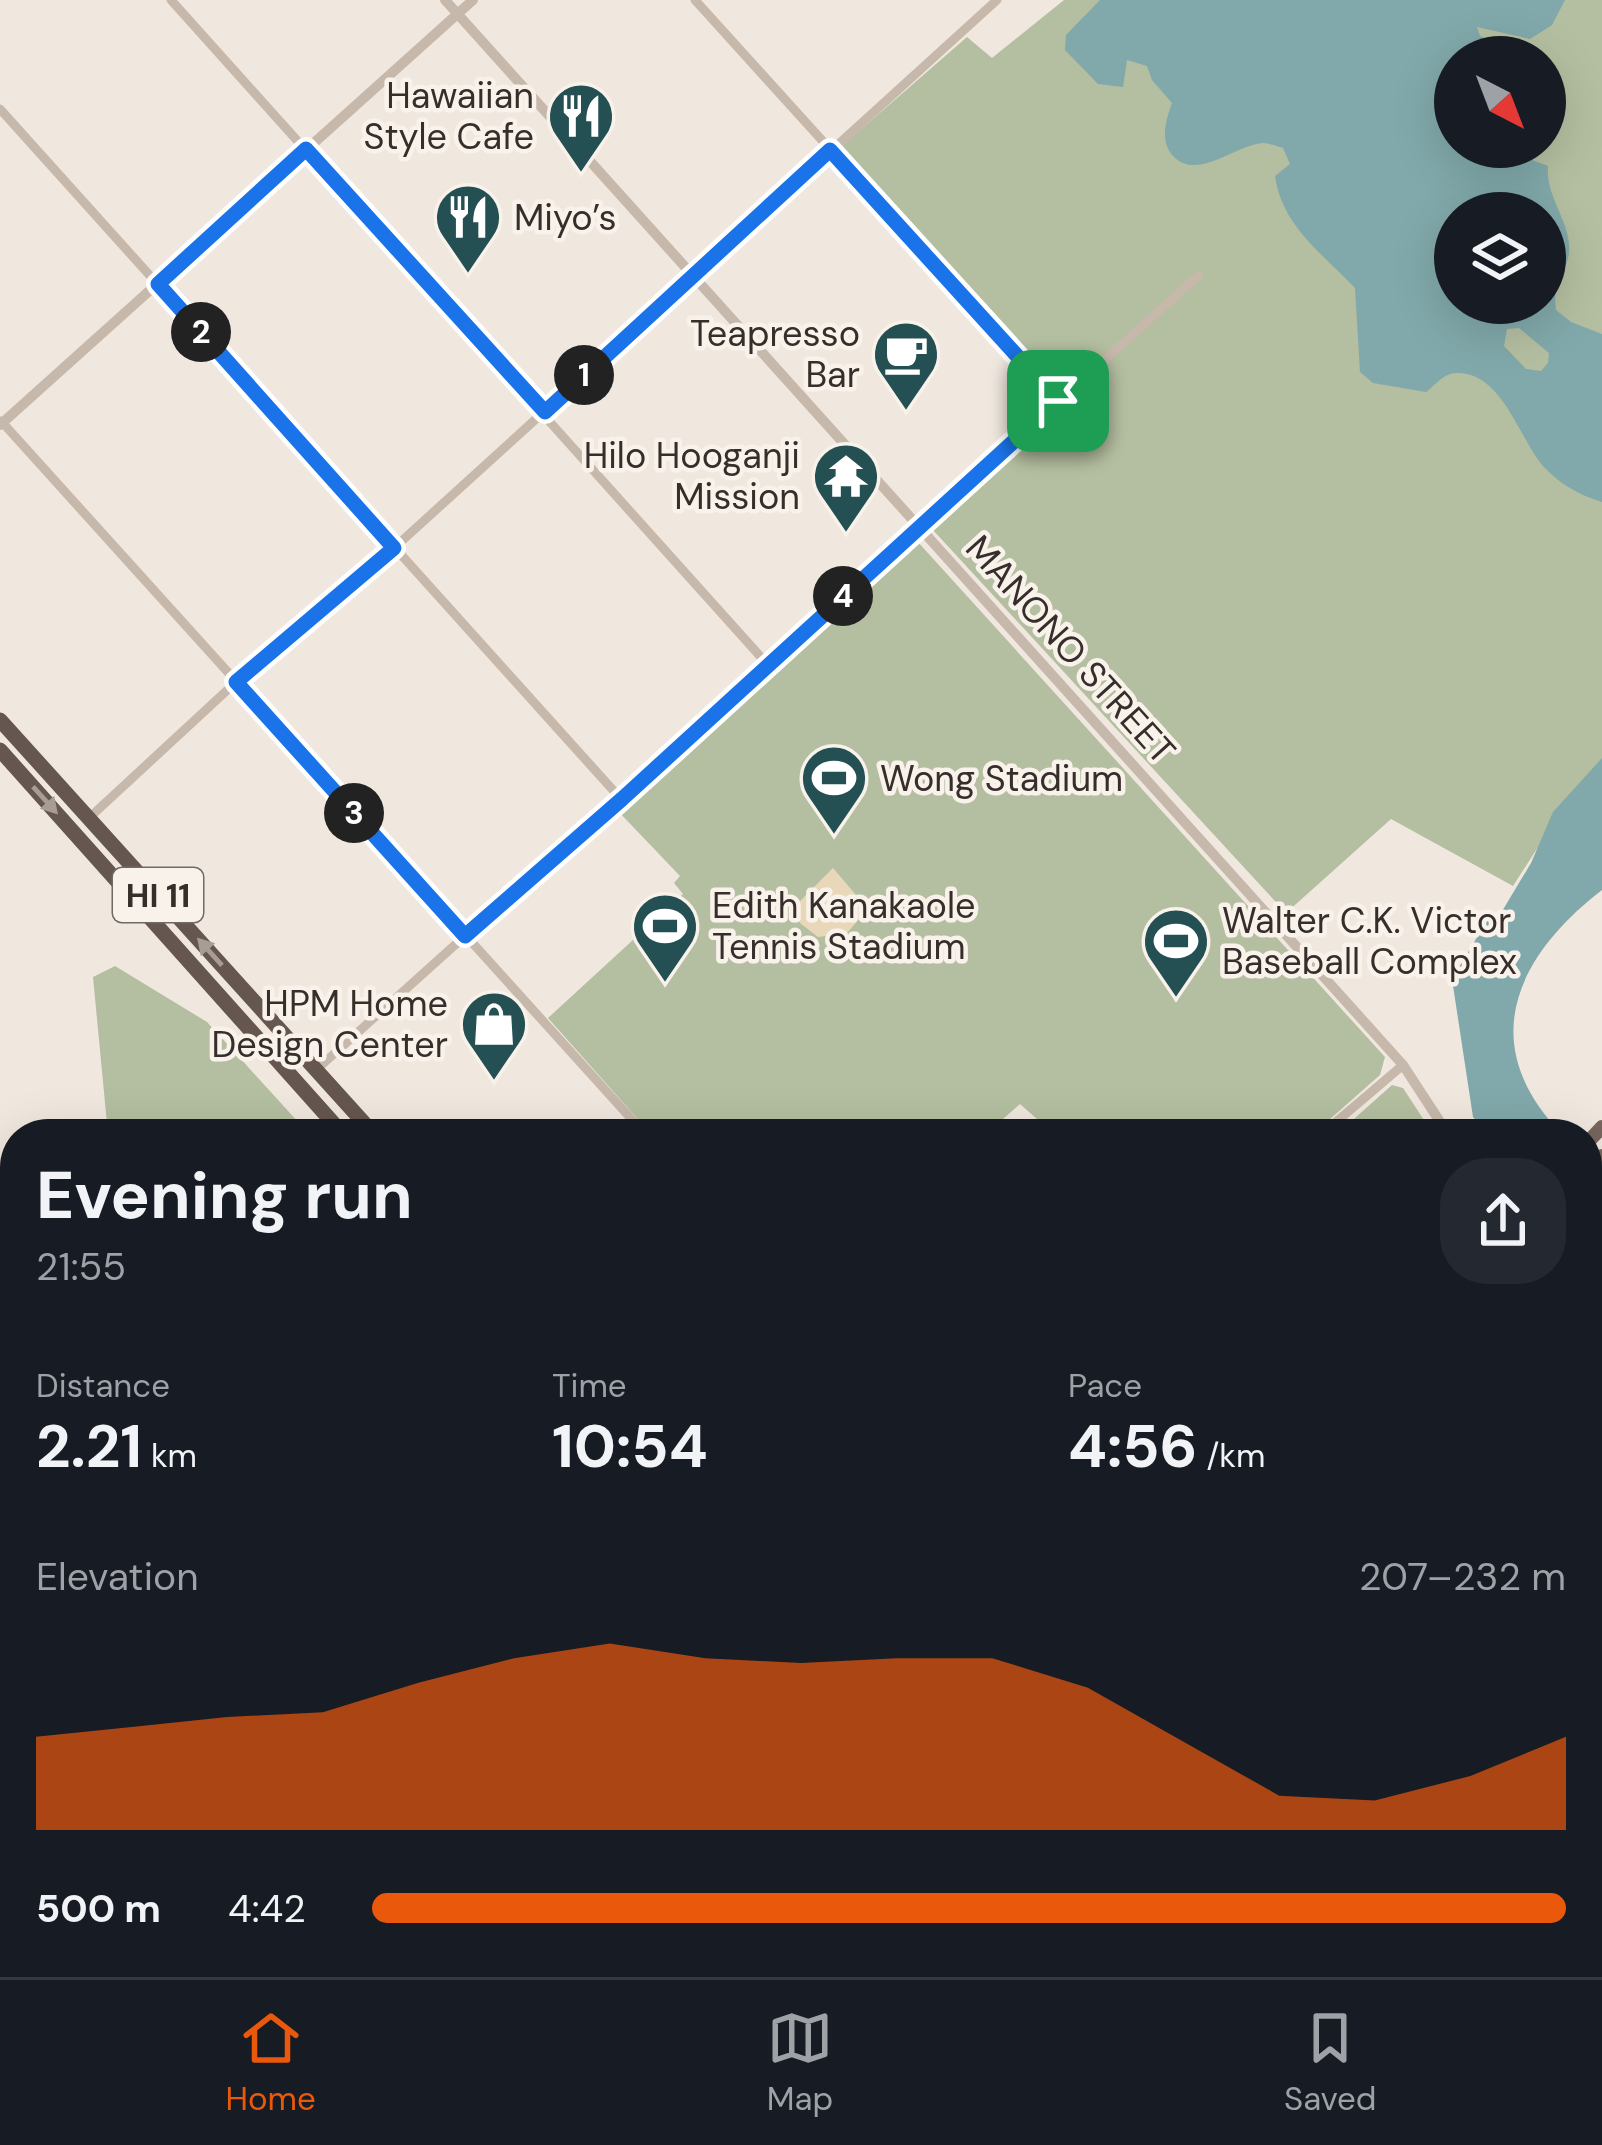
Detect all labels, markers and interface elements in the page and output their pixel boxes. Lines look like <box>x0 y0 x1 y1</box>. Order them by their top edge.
north arrow <box>1434 36 1566 168</box>
map controls <box>1434 36 1566 324</box>
place label: Hawaiian Style Cafe <box>364 72 534 160</box>
restaurant icon: Hawaiian Style Cafe <box>546 81 616 175</box>
restaurant icon: Miyo’s <box>433 182 503 276</box>
button: layers <box>1434 192 1566 324</box>
place label: Miyo’s <box>514 194 617 241</box>
pin: 2 <box>171 302 231 362</box>
text: 2 <box>191 310 211 353</box>
place label: Teapresso Bar <box>690 310 860 398</box>
cafe icon: Teapresso Bar <box>871 319 941 413</box>
pin: 1 <box>554 345 614 405</box>
pin <box>1007 350 1109 452</box>
text: 1 <box>578 353 590 396</box>
icon: arrive <box>1025 368 1091 434</box>
place label: Hilo Hooganji Mission <box>584 432 800 520</box>
temple icon: Hilo Hooganji Mission <box>811 441 881 535</box>
street label: MANONO STREET <box>955 525 1186 774</box>
pin: 4 <box>813 566 873 626</box>
text: 4 <box>832 574 854 617</box>
sports icon: Wong Stadium <box>799 743 869 837</box>
place label: Wong Stadium <box>880 755 1123 802</box>
pin: 3 <box>324 783 384 843</box>
one-way arrow <box>31 784 57 814</box>
text: 3 <box>344 791 364 834</box>
road number: HI 11 <box>113 868 203 922</box>
place label: Edith Kanakaole Tennis Stadium <box>712 882 975 970</box>
sports icon: Edith Kanakaole Tennis Stadium <box>630 891 700 985</box>
place label: Walter C.K. Victor Baseball Complex <box>1222 897 1517 985</box>
sports icon: Walter C.K. Victor Baseball Complex <box>1141 906 1211 1000</box>
one-way arrow <box>197 937 224 966</box>
place label: HPM Home Design Center <box>211 980 448 1068</box>
shop icon: HPM Home Design Center <box>459 989 529 1083</box>
text: Evening run <box>36 1153 413 1238</box>
button: share <box>1440 1158 1566 1284</box>
text: 21:55 <box>36 1241 126 1292</box>
text: Distance <box>36 1364 170 1407</box>
text: Time <box>552 1364 627 1407</box>
text: Pace <box>1068 1364 1142 1407</box>
text: 2.21 <box>36 1407 142 1486</box>
text: 10:54 <box>552 1407 708 1486</box>
text: 4:56 <box>1068 1407 1198 1486</box>
text: km <box>142 1434 197 1477</box>
text: /km <box>1198 1434 1265 1477</box>
text: Elevation <box>36 1551 199 1602</box>
text: 207–232 m <box>1359 1551 1566 1602</box>
text: 500 m <box>36 1883 161 1934</box>
text: 4:42 <box>228 1883 306 1934</box>
tab: Home <box>225 2005 316 2120</box>
tab: Map <box>767 2005 833 2120</box>
tab: Saved <box>1284 2005 1377 2120</box>

